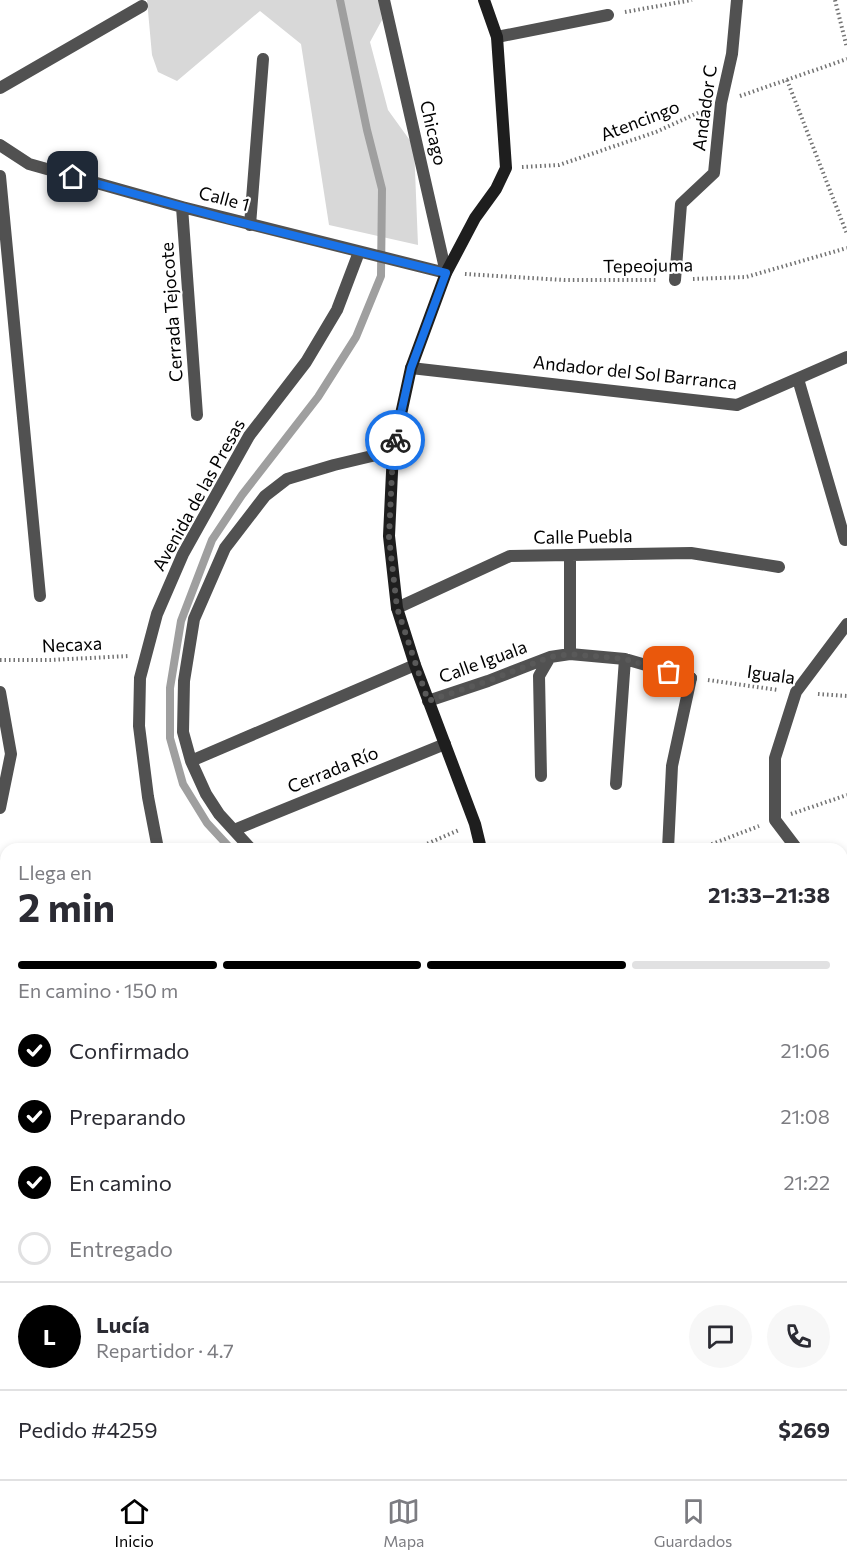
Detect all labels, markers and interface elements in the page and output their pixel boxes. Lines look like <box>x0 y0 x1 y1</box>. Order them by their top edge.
street label: Andador C <box>687 63 721 152</box>
street label: Atencingo <box>597 95 682 145</box>
street label: Chicago <box>416 98 452 167</box>
pin <box>47 151 98 202</box>
icon: home <box>56 160 89 193</box>
street label: Calle 1 <box>197 181 252 215</box>
street label: Cerrada Tejocote <box>155 241 187 383</box>
street label: Tepeojuma <box>603 253 693 277</box>
street label: Andador del Sol Barranca <box>532 350 738 394</box>
courier <box>365 410 425 470</box>
street label: Avenida de las Presas <box>147 415 249 575</box>
icon: bike <box>379 424 412 457</box>
street label: Calle Puebla <box>533 524 633 548</box>
street label: Necaxa <box>41 631 103 657</box>
street label: Calle Iguala <box>436 635 530 687</box>
pin <box>643 646 694 697</box>
icon: bag <box>652 655 685 688</box>
street label: Iguala <box>746 660 797 688</box>
street label: Cerrada Río <box>284 741 381 797</box>
text: Llega en <box>18 860 92 884</box>
text: 21:33–21:38 <box>708 881 830 908</box>
text: 2 min <box>18 882 115 930</box>
text: En camino · 150 m <box>18 978 178 1002</box>
icon: check <box>18 1034 51 1067</box>
text: Confirmado <box>69 1037 190 1064</box>
text: 21:06 <box>780 1038 830 1062</box>
icon: check <box>18 1100 51 1133</box>
text: Preparando <box>69 1103 186 1130</box>
text: 21:08 <box>780 1104 830 1128</box>
icon: check <box>18 1166 51 1199</box>
text: En camino <box>69 1169 172 1196</box>
text: 21:22 <box>783 1170 830 1194</box>
text: Entregado <box>69 1235 173 1262</box>
button: chat <box>689 1305 752 1368</box>
button: phone <box>767 1305 830 1368</box>
text: Lucía <box>96 1311 150 1338</box>
text: L <box>43 1323 56 1350</box>
text: Repartidor · 4.7 <box>96 1338 234 1362</box>
text: Pedido #4259 <box>18 1416 158 1443</box>
text: $269 <box>778 1416 830 1443</box>
tab: Inicio <box>115 1495 154 1550</box>
tab: Mapa <box>383 1495 425 1550</box>
tab: Guardados <box>654 1495 732 1550</box>

